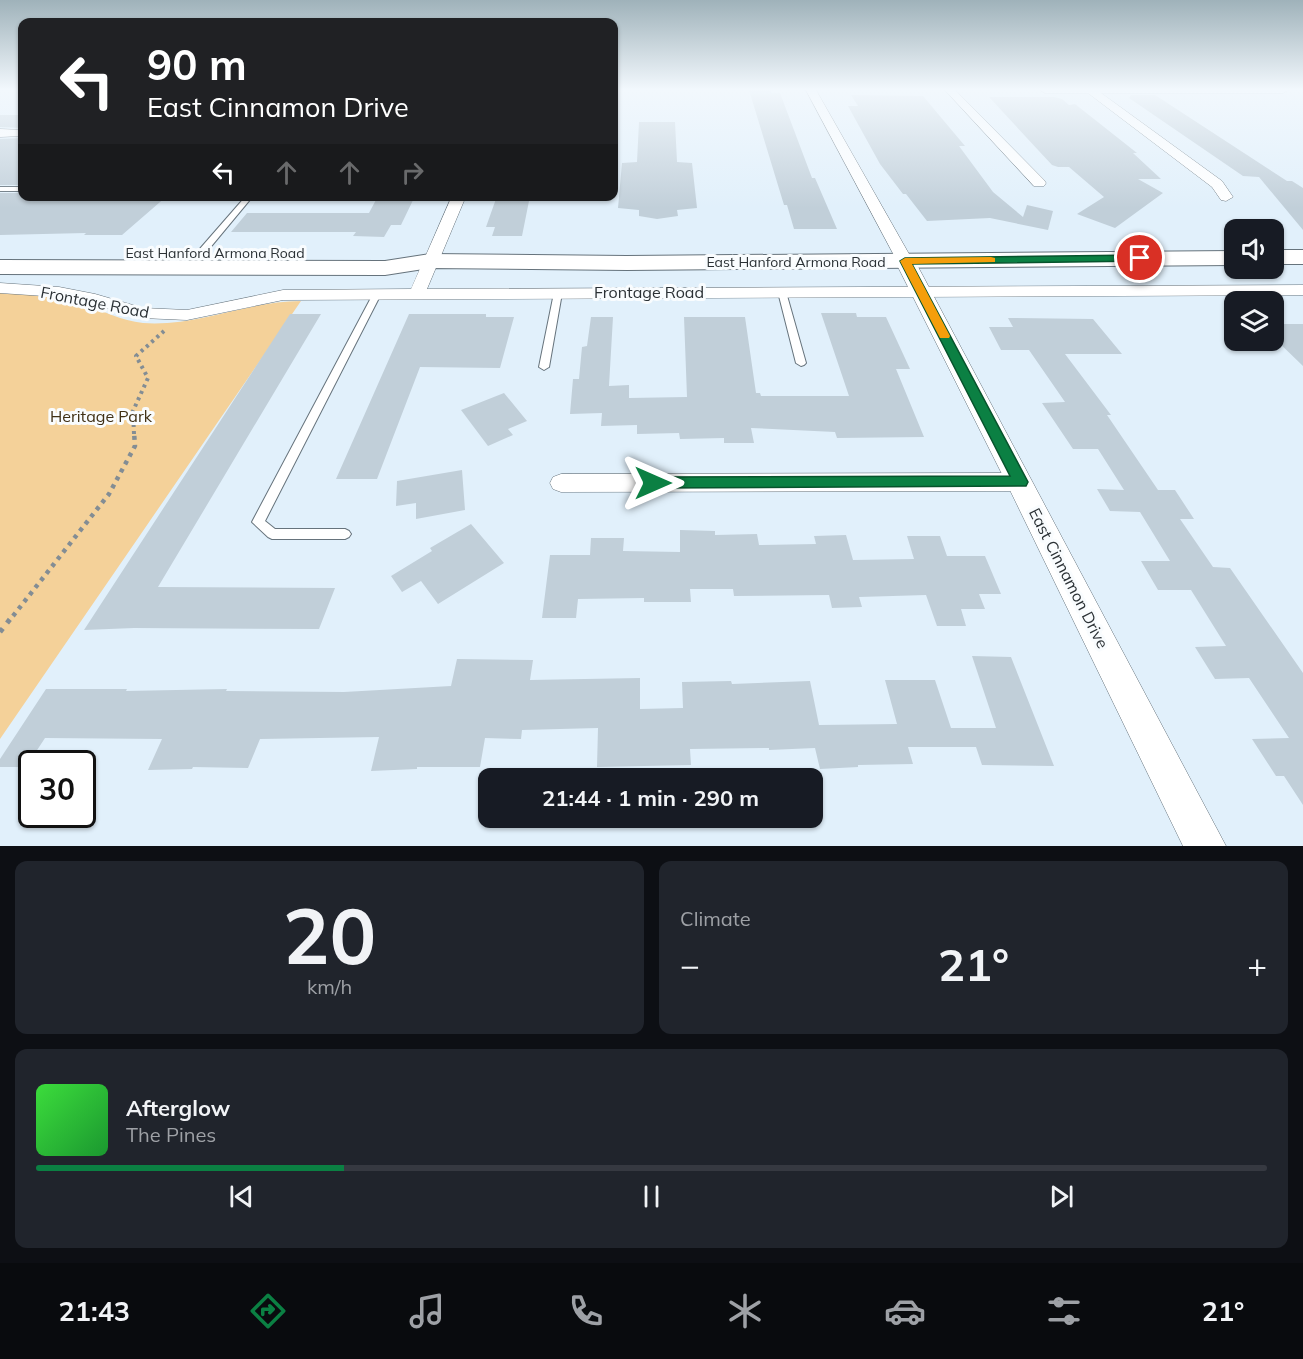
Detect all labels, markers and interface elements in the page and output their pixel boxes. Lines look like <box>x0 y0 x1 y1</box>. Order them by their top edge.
text: 90 m <box>147 38 247 91</box>
icon: left <box>48 42 126 120</box>
text: East Cinnamon Drive <box>147 90 409 124</box>
icon: left <box>207 156 240 189</box>
icon: ahead <box>270 156 303 189</box>
icon: ahead <box>333 156 366 189</box>
icon: right <box>396 156 429 189</box>
map controls <box>1224 219 1284 351</box>
button: sound <box>1224 219 1284 279</box>
pin <box>1114 232 1165 283</box>
icon: arrive <box>1123 241 1156 274</box>
street label: East Hanford Armona Road <box>125 244 305 262</box>
street label: East Hanford Armona Road <box>706 253 886 271</box>
street label: Frontage Road <box>39 282 151 322</box>
street label: Frontage Road <box>594 282 704 302</box>
button: layers <box>1224 291 1284 351</box>
park label: Heritage Park <box>50 406 153 426</box>
position arrow <box>621 451 685 515</box>
street label: East Cinnamon Drive <box>1025 504 1113 652</box>
speed limit sign: 30 <box>18 750 96 828</box>
text: 21:44 · 1 min · 290 m <box>542 784 759 812</box>
text: 20 <box>283 886 376 984</box>
text: Climate <box>680 906 751 931</box>
text: 21° <box>938 936 1009 992</box>
text: − <box>680 944 700 985</box>
text: + <box>1247 944 1267 985</box>
text: km/h <box>307 974 352 999</box>
text: Afterglow <box>126 1094 230 1122</box>
text: The Pines <box>126 1122 216 1147</box>
icon: previous <box>225 1180 258 1213</box>
icon: pause <box>635 1180 668 1213</box>
icon: next <box>1045 1180 1078 1213</box>
icon: directions <box>247 1290 289 1332</box>
icon: music <box>406 1290 448 1332</box>
icon: phone <box>565 1290 607 1332</box>
icon: climate <box>724 1290 766 1332</box>
icon: car <box>884 1290 926 1332</box>
icon: filters <box>1043 1290 1085 1332</box>
text: 21:43 <box>59 1294 130 1328</box>
text: 21° <box>1202 1294 1244 1328</box>

